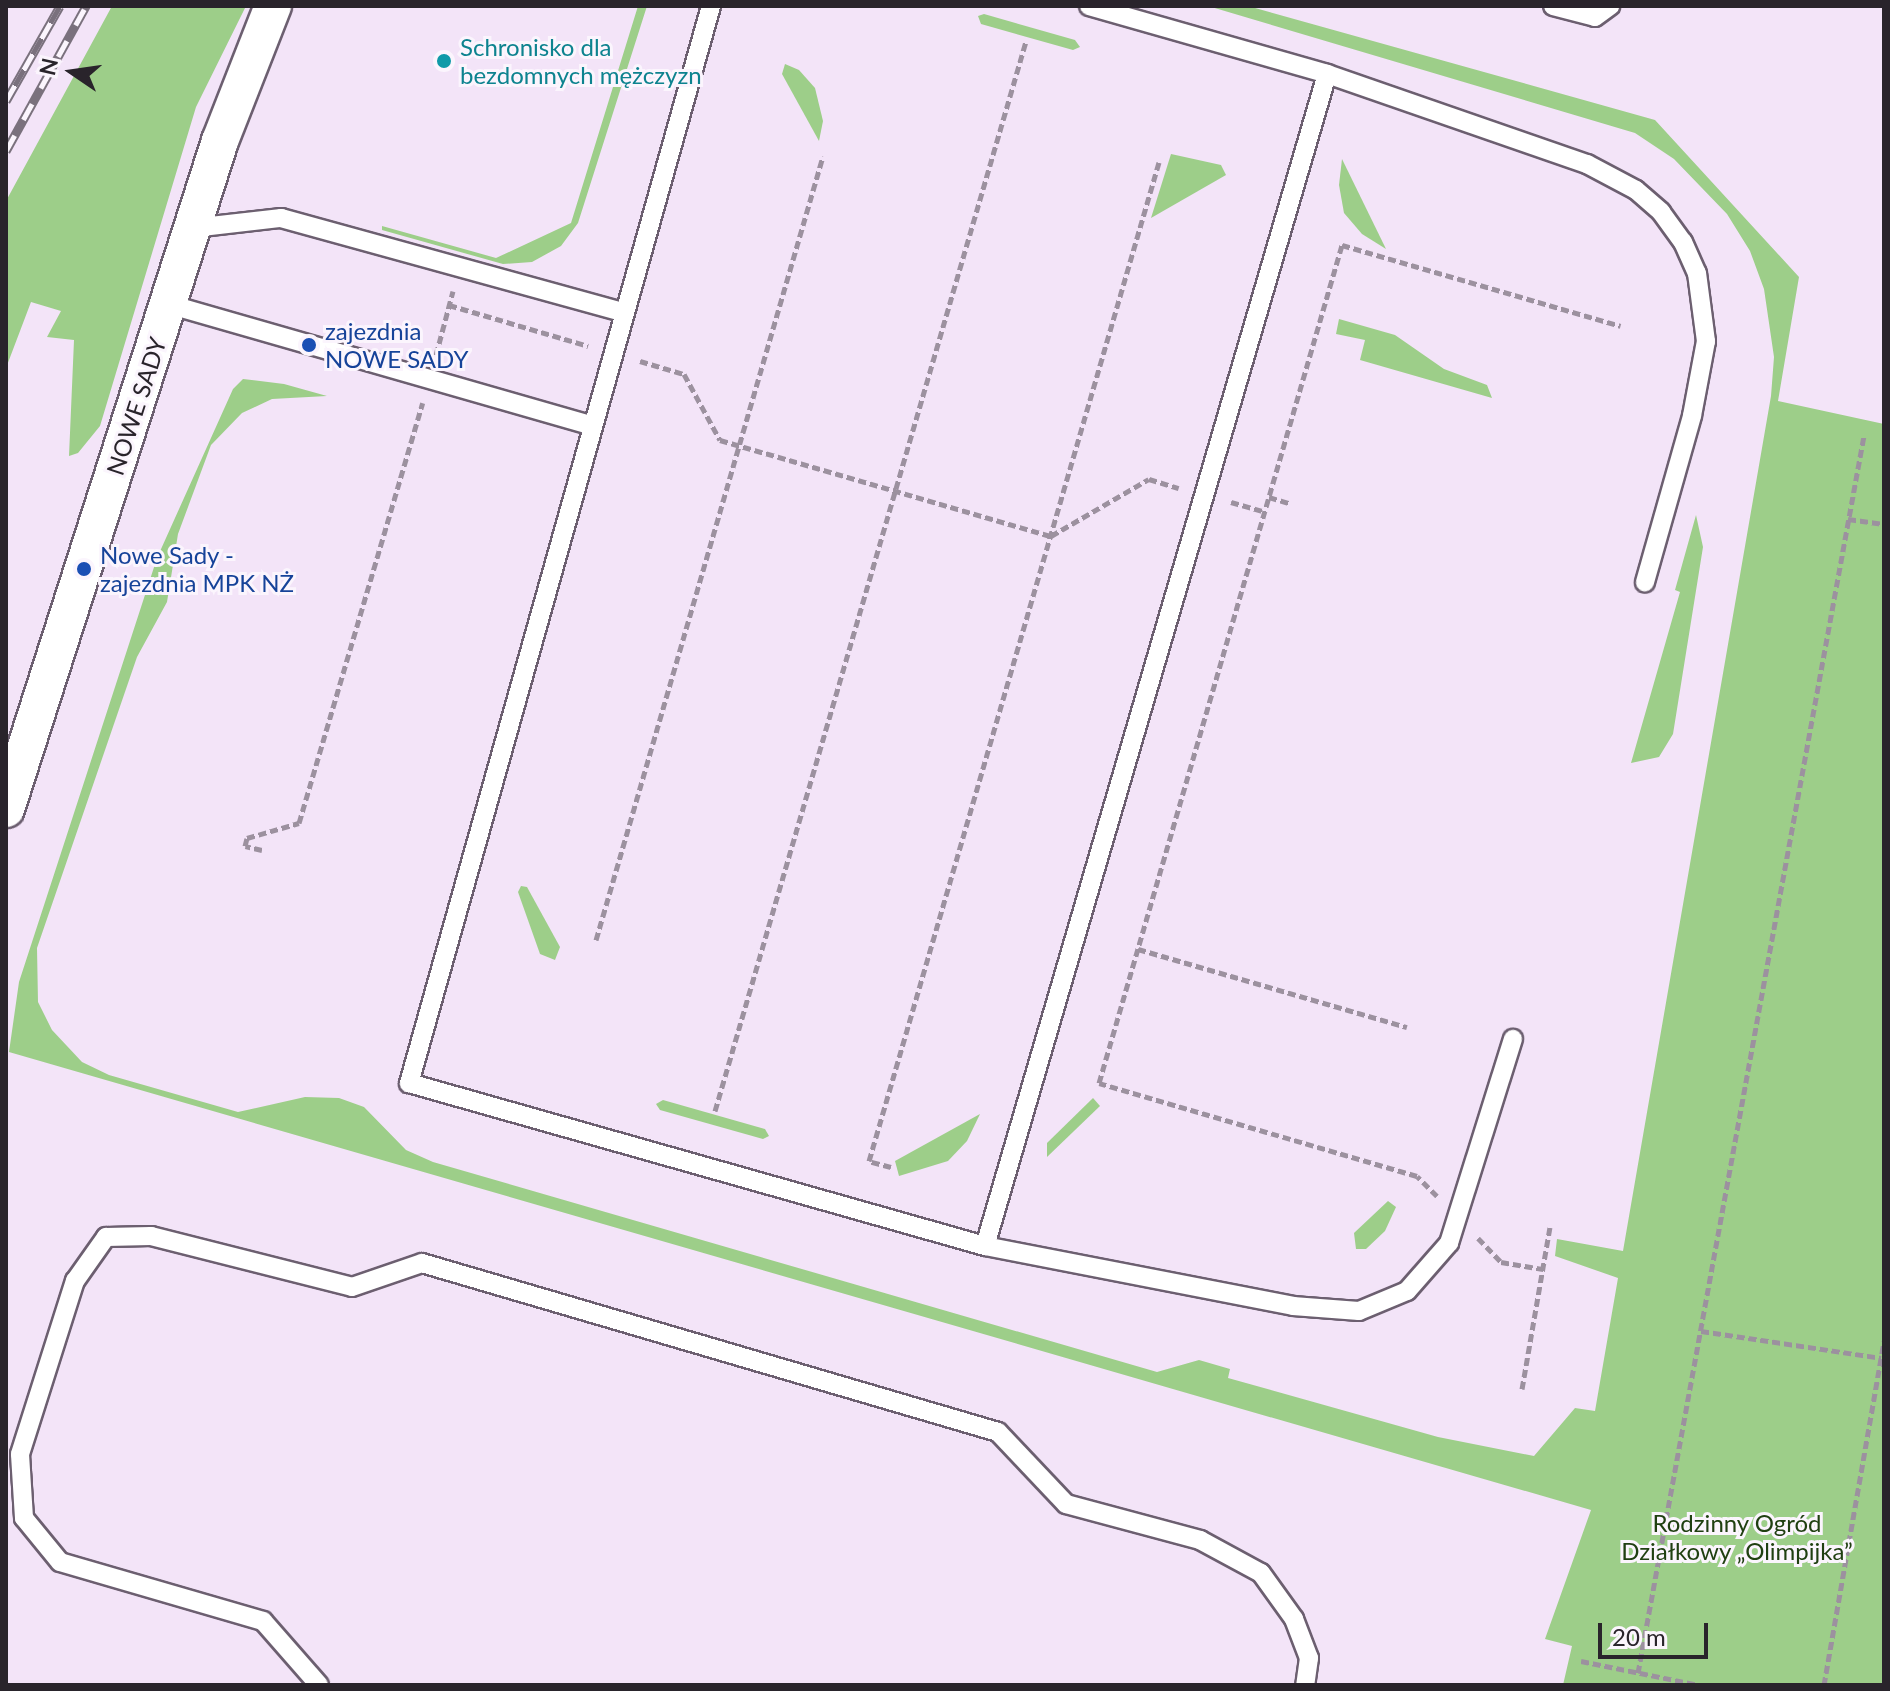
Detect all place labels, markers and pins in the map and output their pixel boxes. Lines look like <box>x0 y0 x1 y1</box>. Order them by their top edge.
place label: Schronisko dla bezdomnych mężczyzn <box>460 33 702 89</box>
marker: Schronisko dla bezdomnych mężczyzn <box>435 52 453 70</box>
place label: zajezdnia NOWE SADY <box>325 317 468 373</box>
marker: zajezdnia NOWE SADY <box>300 336 318 354</box>
place label: Nowe Sady - zajezdnia MPK NŻ <box>100 541 294 597</box>
marker: Nowe Sady - zajezdnia MPK NŻ <box>75 560 93 578</box>

